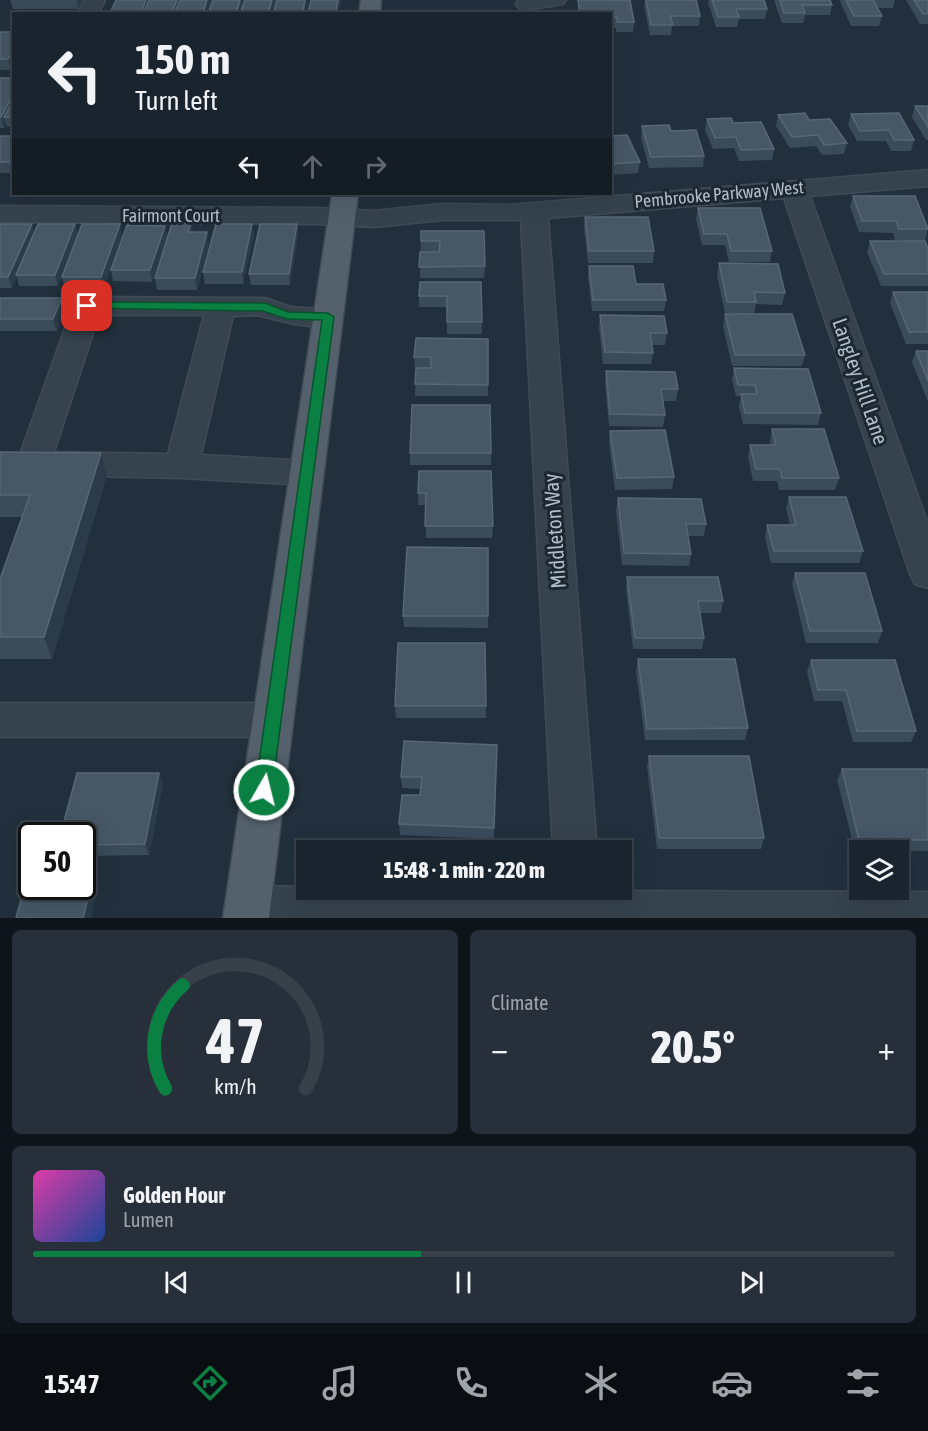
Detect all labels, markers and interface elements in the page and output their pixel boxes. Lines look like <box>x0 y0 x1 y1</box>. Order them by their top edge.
text: 150 m <box>135 35 230 83</box>
icon: left <box>36 36 114 114</box>
text: Turn left <box>135 85 218 116</box>
icon: left <box>233 150 266 183</box>
icon: ahead <box>296 150 329 183</box>
icon: right <box>359 150 392 183</box>
street label: Pembrooke Parkway West <box>633 176 805 212</box>
street label: Fairmont Court <box>122 205 220 226</box>
pin <box>61 280 112 331</box>
icon: arrive <box>70 289 103 322</box>
street label: Langley Hill Lane <box>828 315 894 447</box>
street label: Middleton Way <box>538 472 570 589</box>
position arrow <box>232 758 296 822</box>
speed limit sign: 50 <box>18 822 96 900</box>
map controls <box>849 840 909 900</box>
button: layers <box>849 840 909 900</box>
text: 15:48 · 1 min · 220 m <box>383 857 545 883</box>
text: Climate <box>491 991 548 1014</box>
text: 47 <box>205 1005 264 1076</box>
text: 20.5° <box>651 1021 735 1073</box>
text: − <box>491 1029 508 1067</box>
text: + <box>878 1029 895 1067</box>
text: km/h <box>214 1074 256 1099</box>
text: Golden Hour <box>123 1182 225 1208</box>
text: Lumen <box>123 1208 174 1231</box>
icon: previous <box>160 1266 193 1299</box>
icon: pause <box>447 1266 480 1299</box>
icon: next <box>735 1266 768 1299</box>
icon: directions <box>189 1362 231 1404</box>
icon: music <box>319 1362 361 1404</box>
icon: phone <box>450 1362 492 1404</box>
icon: climate <box>580 1362 622 1404</box>
icon: car <box>711 1362 753 1404</box>
icon: filters <box>842 1362 884 1404</box>
text: 15:47 <box>44 1368 100 1399</box>

